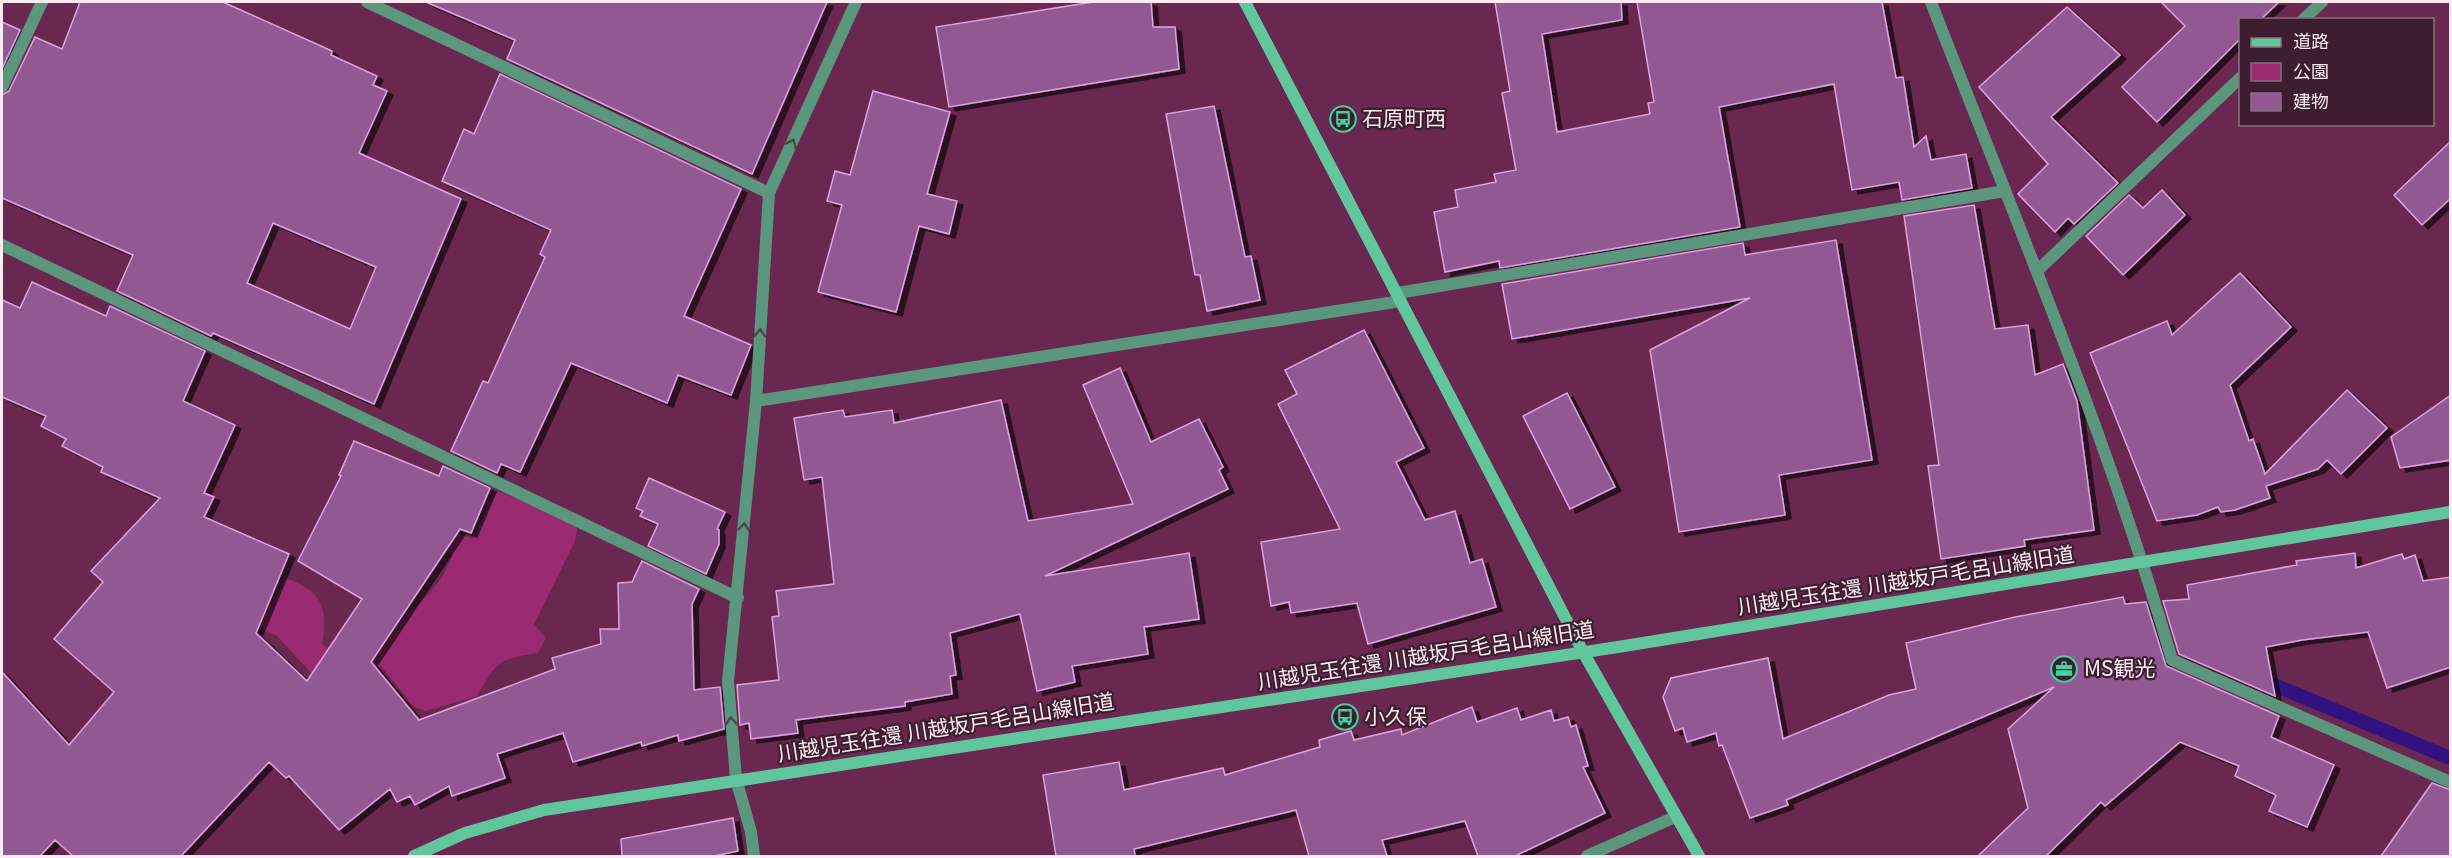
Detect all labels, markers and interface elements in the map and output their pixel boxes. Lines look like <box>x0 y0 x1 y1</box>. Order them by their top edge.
legend <box>2239 18 2434 126</box>
text: 道路 <box>2293 27 2329 53</box>
text: 公園 <box>2293 57 2329 83</box>
text: 建物 <box>2293 87 2329 113</box>
place label: 石原町西 <box>1362 102 1446 132</box>
bus stop icon: 石原町西 <box>1328 104 1358 134</box>
one-way arrow <box>785 138 797 149</box>
one-way arrow <box>754 328 767 337</box>
one-way arrow <box>737 522 750 532</box>
street label: 川越児玉往還 川越坂戸毛呂山線旧道 <box>1735 538 2076 620</box>
street label: 川越児玉往還 川越坂戸毛呂山線旧道 <box>1255 613 1596 695</box>
place label: MS観光 <box>2084 652 2156 682</box>
office icon: MS観光 <box>2049 654 2079 684</box>
street label: 川越児玉往還 川越坂戸毛呂山線旧道 <box>775 685 1116 767</box>
place label: 小久保 <box>1364 700 1427 730</box>
bus stop icon: 小久保 <box>1330 702 1360 732</box>
one-way arrow <box>725 716 738 725</box>

